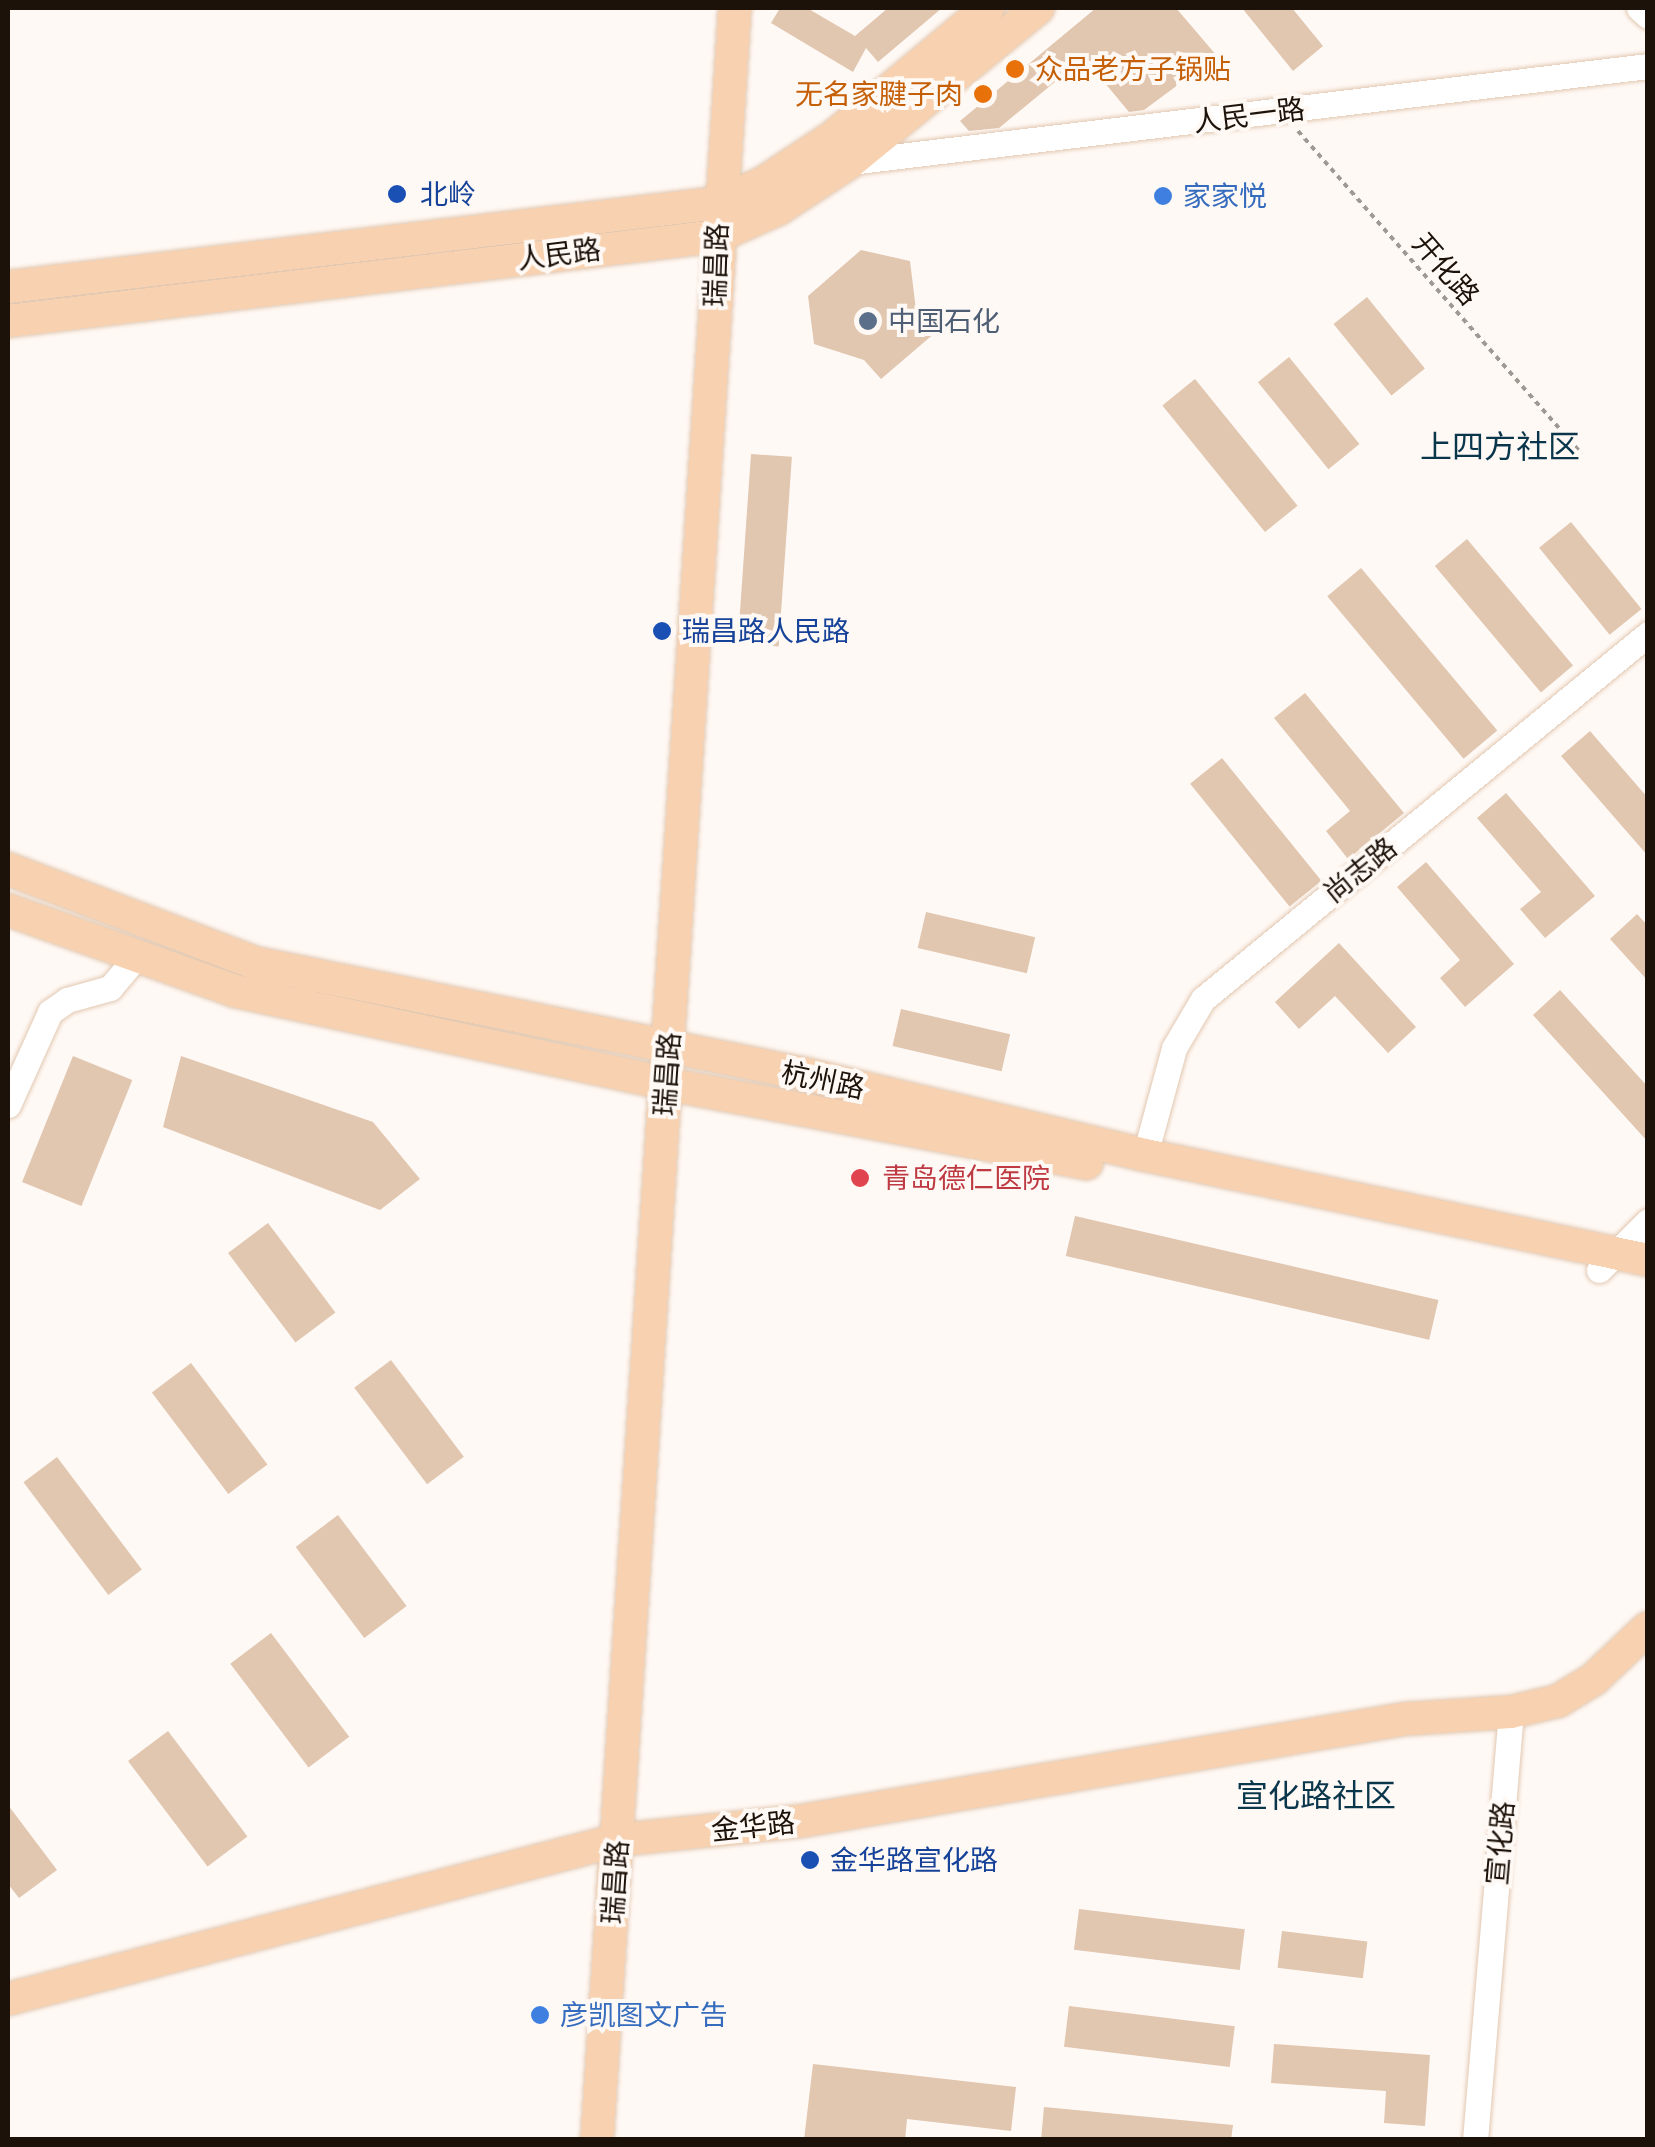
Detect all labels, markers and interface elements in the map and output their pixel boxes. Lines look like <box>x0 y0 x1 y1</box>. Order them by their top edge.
place label: 众品老方子锅贴 <box>1035 52 1231 86</box>
marker: 众品老方子锅贴 <box>1004 58 1026 80</box>
place label: 无名家腱子肉 <box>795 77 963 111</box>
marker: 无名家腱子肉 <box>972 83 994 105</box>
street label: 人民一路 <box>1191 92 1307 138</box>
place label: 北岭 <box>420 177 476 211</box>
place label: 家家悦 <box>1183 179 1267 213</box>
marker: 北岭 <box>384 181 410 207</box>
marker: 家家悦 <box>1152 185 1174 207</box>
street label: 瑞昌路 <box>698 222 734 308</box>
street label: 开化路 <box>1406 226 1486 312</box>
street label: 人民路 <box>515 232 603 276</box>
place label: 中国石化 <box>888 304 1000 338</box>
marker: 中国石化 <box>857 310 879 332</box>
district label: 上四方社区 <box>1420 428 1580 466</box>
place label: 瑞昌路人民路 <box>682 614 850 648</box>
marker: 瑞昌路人民路 <box>651 620 673 642</box>
street label: 尚志路 <box>1317 831 1403 909</box>
street label: 瑞昌路 <box>647 1031 687 1117</box>
street label: 杭州路 <box>778 1055 868 1105</box>
place label: 青岛德仁医院 <box>882 1161 1050 1195</box>
marker: 青岛德仁医院 <box>847 1165 873 1191</box>
district label: 宣化路社区 <box>1236 1777 1396 1815</box>
street label: 宣化路 <box>1480 1800 1520 1886</box>
street label: 金华路 <box>709 1805 797 1847</box>
street label: 瑞昌路 <box>595 1839 635 1925</box>
place label: 金华路宣化路 <box>830 1843 998 1877</box>
marker: 金华路宣化路 <box>799 1849 821 1871</box>
place label: 彦凯图文广告 <box>560 1998 728 2032</box>
marker: 彦凯图文广告 <box>529 2004 551 2026</box>

